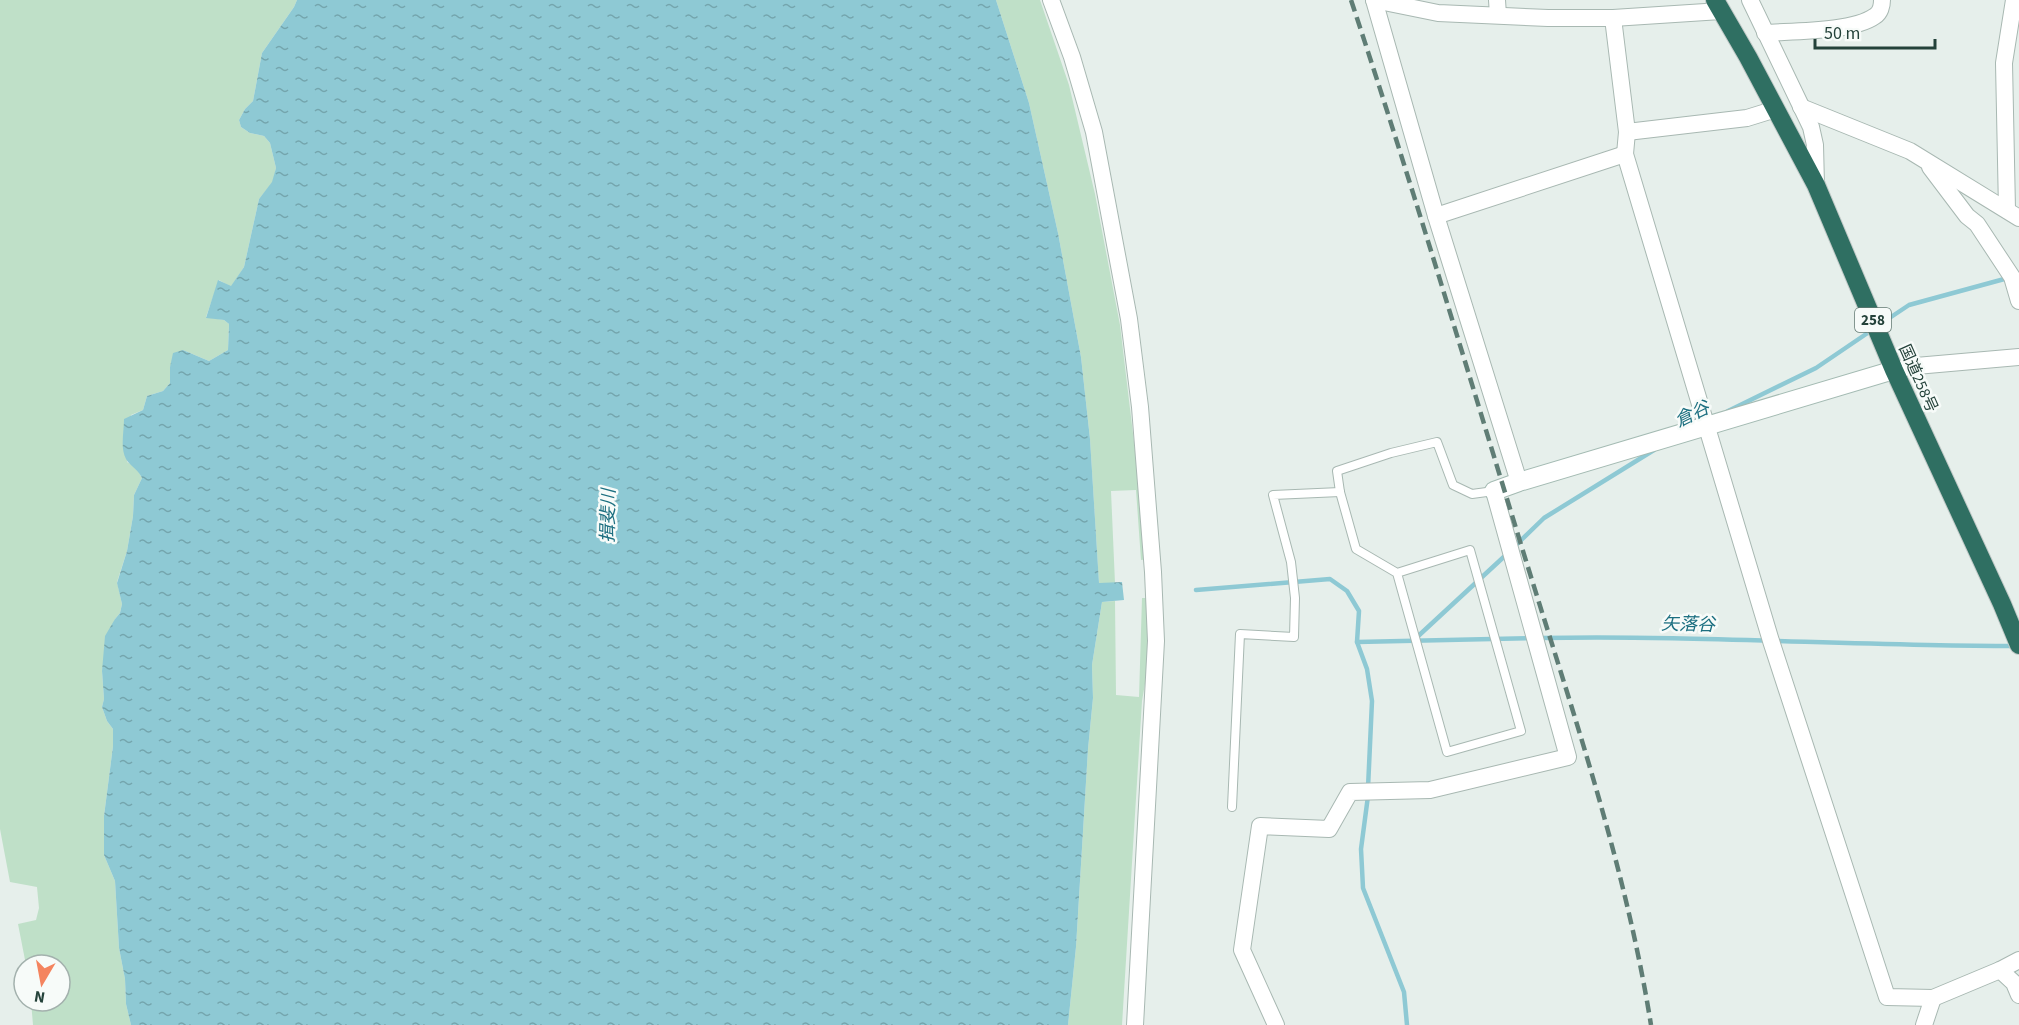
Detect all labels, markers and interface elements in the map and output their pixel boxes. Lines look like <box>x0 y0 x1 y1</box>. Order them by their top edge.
scale bar <box>1815 12 1935 50</box>
text: 50 m <box>1824 21 1860 46</box>
road number: 258 <box>1855 308 1891 332</box>
street label: 国道258号 <box>1893 341 1943 416</box>
water label: 倉谷 <box>1671 394 1716 434</box>
water label: 揖斐川 <box>596 487 622 543</box>
water label: 矢落谷 <box>1661 612 1717 638</box>
north arrow <box>12 953 72 1013</box>
text: N <box>32 985 47 1009</box>

